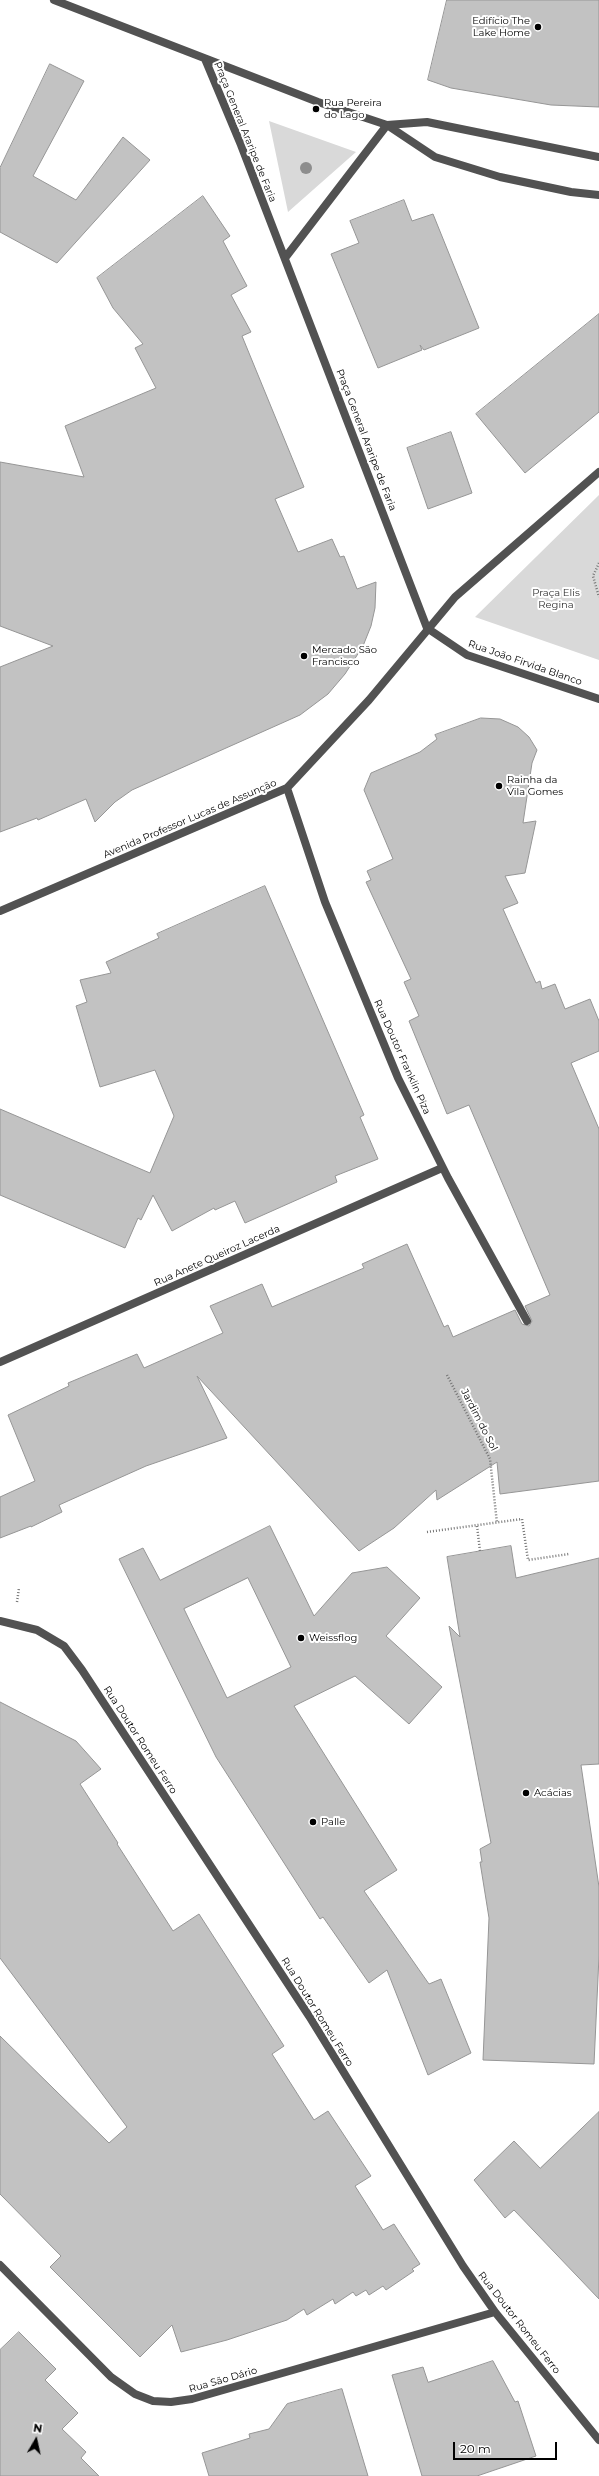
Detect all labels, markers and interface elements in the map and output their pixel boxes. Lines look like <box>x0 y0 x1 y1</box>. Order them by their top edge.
place label: Edifício The Lake Home <box>472 15 530 38</box>
marker: Edifício The Lake Home <box>533 22 543 32</box>
street label: Praça General Araripe de Faria <box>211 60 279 204</box>
place label: Rua Pereira do Lago <box>324 97 382 120</box>
marker: Rua Pereira do Lago <box>311 104 321 114</box>
street label: Praça General Araripe de Faria <box>333 368 399 512</box>
park label: Praça Elis Regina <box>532 587 580 610</box>
street label: Rua João Firvida Blanco <box>466 638 584 688</box>
place label: Mercado São Francisco <box>312 644 377 668</box>
marker: Mercado São Francisco <box>299 651 309 661</box>
place label: Rainha da Vila Gomes <box>507 774 563 798</box>
street label: Avenida Professor Lucas de Assunção <box>101 777 279 861</box>
marker: Rainha da Vila Gomes <box>494 781 504 791</box>
street label: Rua Doutor Franklin Piza <box>371 998 433 1116</box>
street label: Rua Anete Queiroz Lacerda <box>152 1223 282 1289</box>
street label: Jardim do Sol <box>458 1387 500 1453</box>
place label: Weissflog <box>309 1632 357 1644</box>
marker: Weissflog <box>296 1633 306 1643</box>
street label: Rua Doutor Romeu Ferro <box>101 1684 179 1796</box>
place label: Acácias <box>534 1787 572 1799</box>
marker: Acácias <box>521 1788 531 1798</box>
place label: Palle <box>321 1816 345 1828</box>
marker: Palle <box>308 1817 318 1827</box>
street label: Rua Doutor Romeu Ferro <box>278 1955 356 2069</box>
street label: Rua Doutor Romeu Ferro <box>475 2270 563 2376</box>
street label: Rua São Dário <box>187 2365 259 2395</box>
north arrow <box>16 2420 56 2460</box>
text: N <box>32 2421 43 2436</box>
scale bar <box>455 2434 559 2460</box>
text: 20 m <box>460 2441 491 2456</box>

